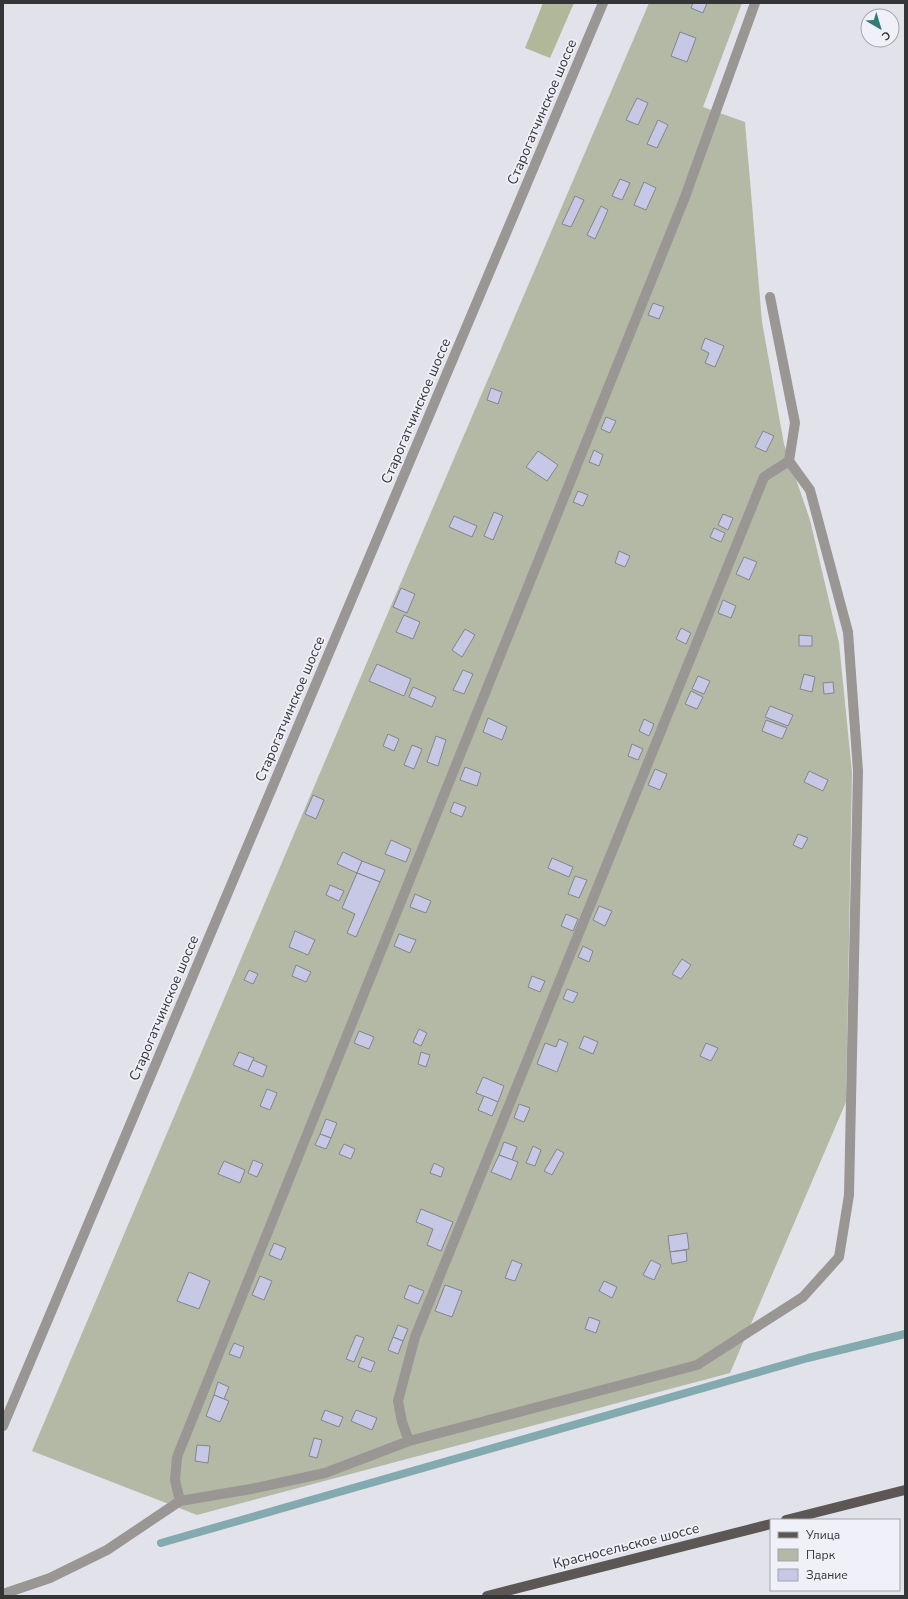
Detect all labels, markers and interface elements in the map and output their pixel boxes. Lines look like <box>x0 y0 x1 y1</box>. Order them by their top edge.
north arrow <box>860 8 900 48</box>
text: С <box>878 27 893 44</box>
street label: Старогатчинское шоссе <box>503 36 581 188</box>
street label: Старогатчинское шоссе <box>377 335 455 487</box>
street label: Старогатчинское шоссе <box>251 633 329 785</box>
street label: Старогатчинское шоссе <box>125 932 203 1084</box>
street label: Красносельское шоссе <box>551 1519 701 1573</box>
legend <box>770 1519 900 1591</box>
text: Улица <box>805 1527 840 1543</box>
text: Парк <box>806 1547 836 1563</box>
text: Здание <box>806 1567 848 1583</box>

